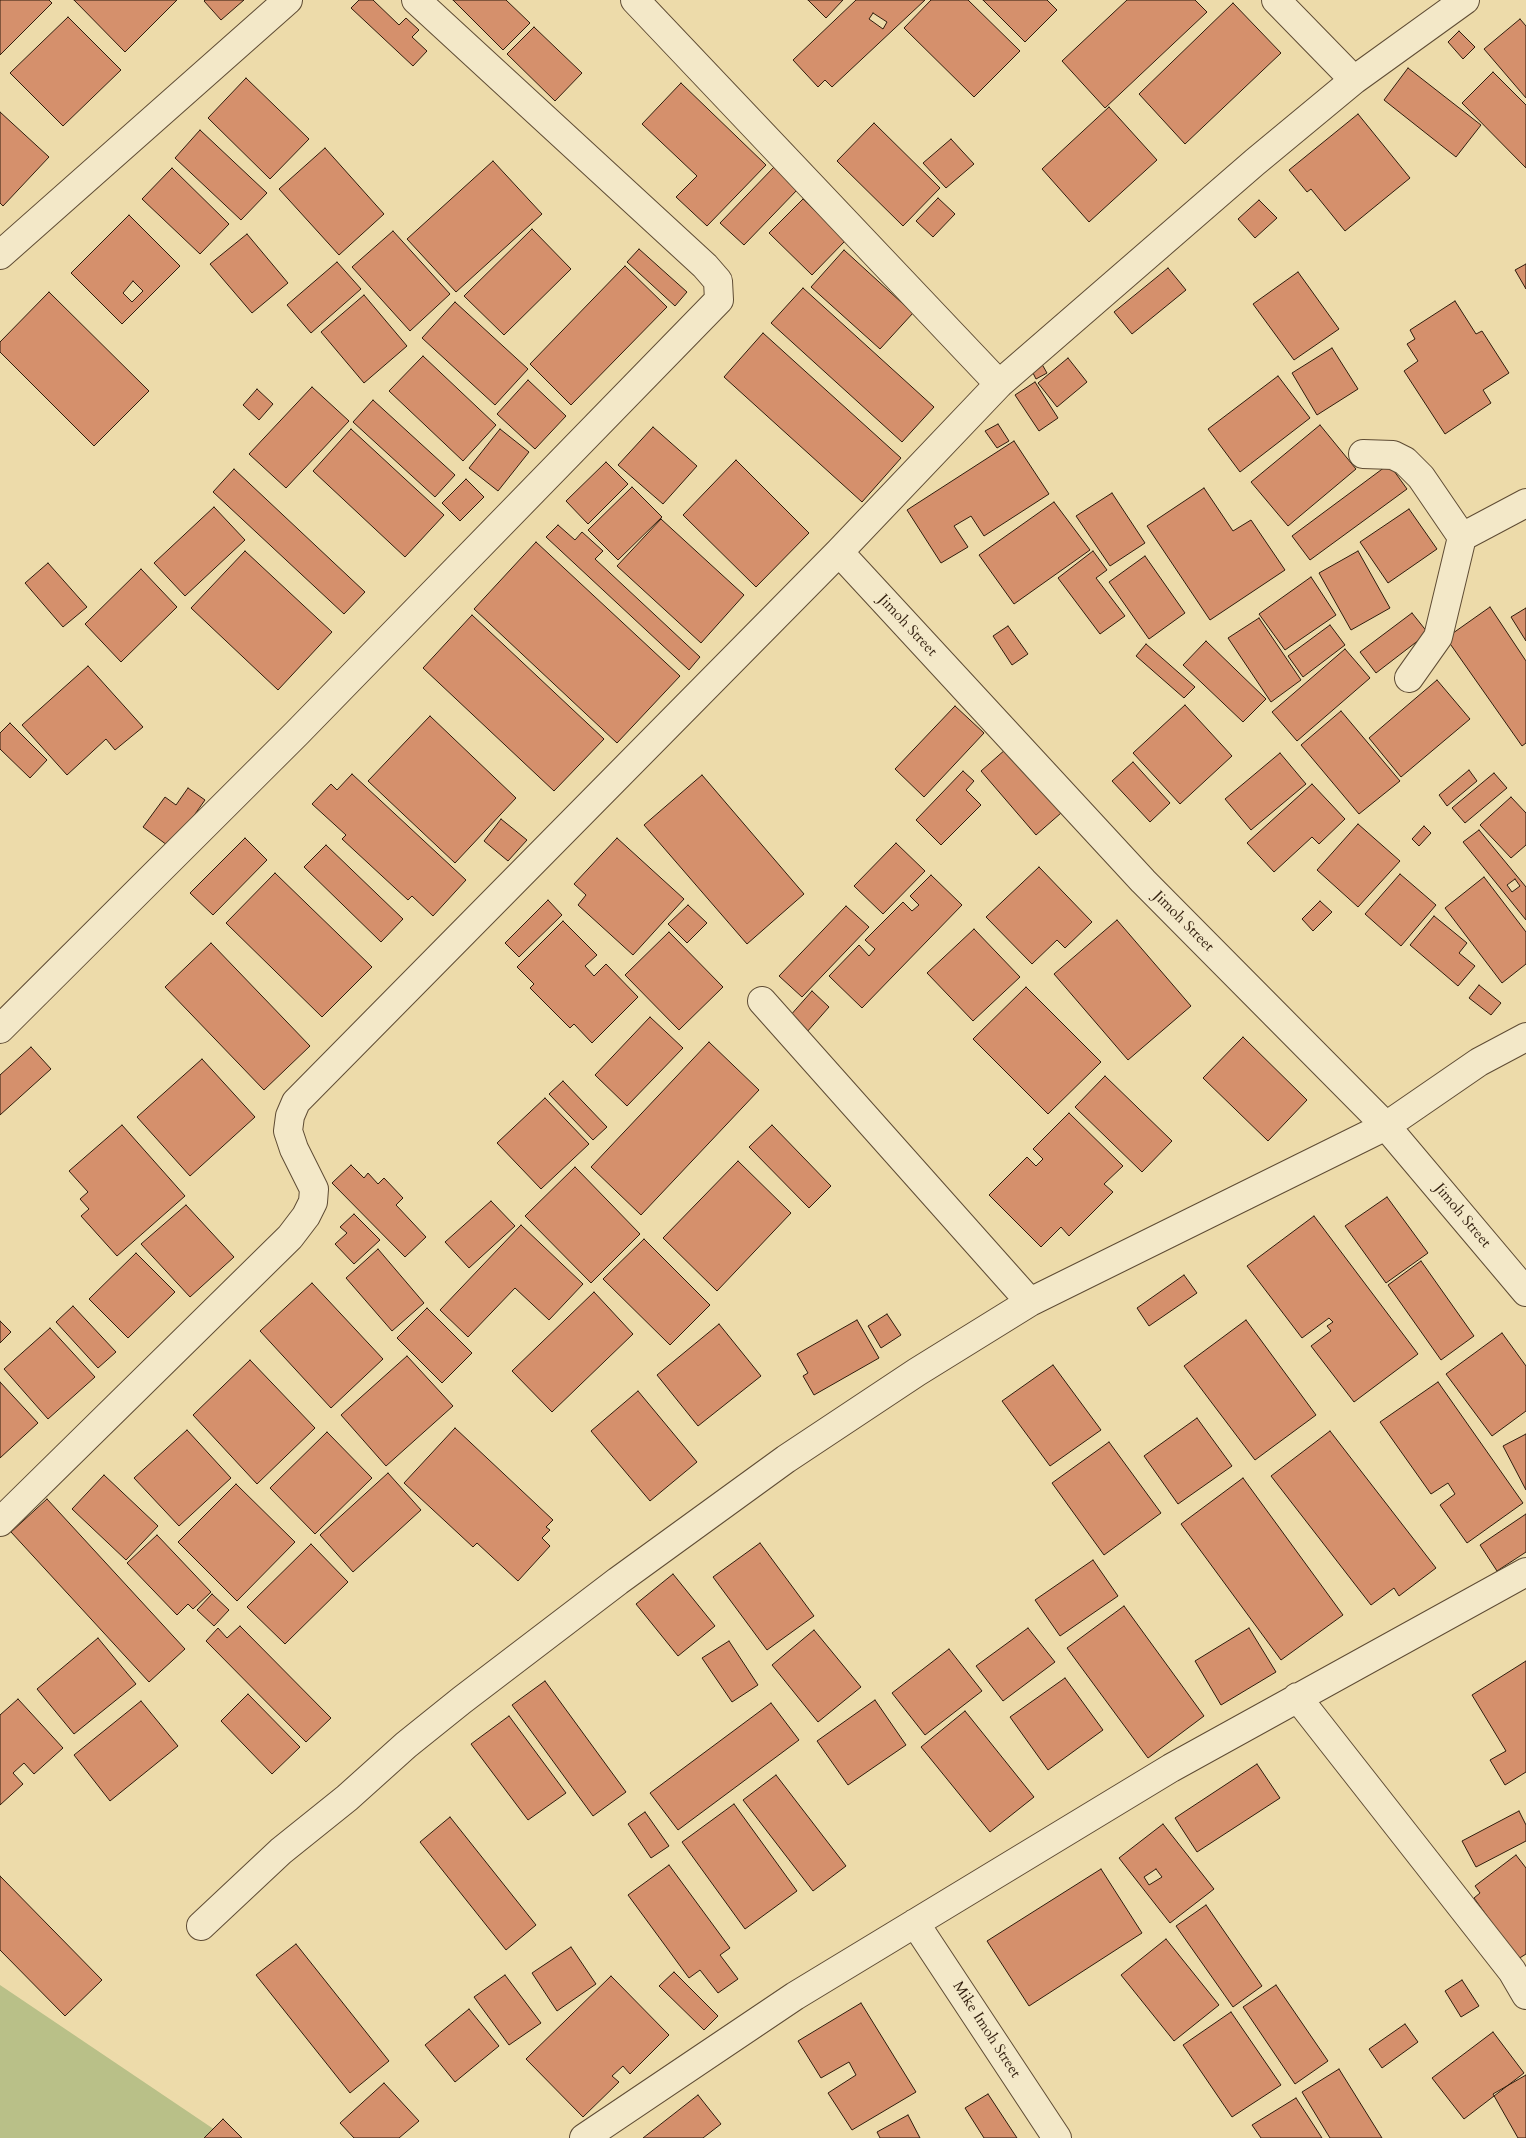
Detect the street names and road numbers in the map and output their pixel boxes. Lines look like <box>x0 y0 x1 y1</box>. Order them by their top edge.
street label: Jimoh Street <box>874 591 940 661</box>
street label: Jimoh Street <box>1149 888 1217 956</box>
street label: Jimoh Street <box>1430 1180 1494 1252</box>
street label: Mike Imoh Street <box>948 1978 1024 2082</box>

